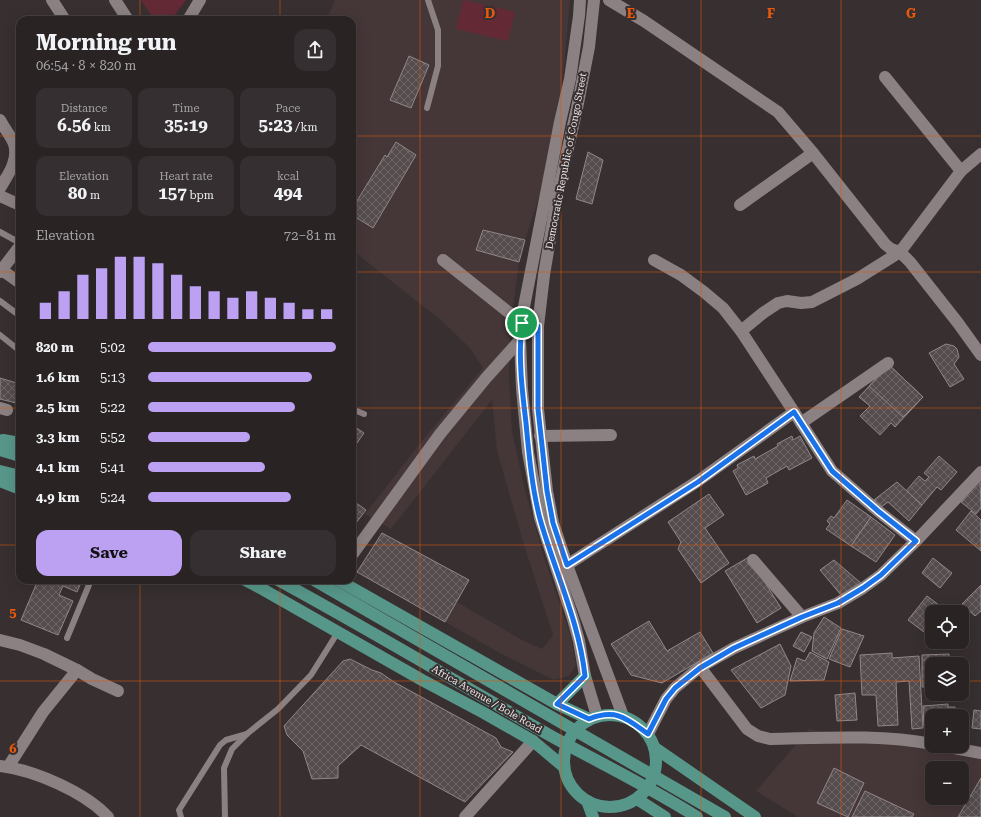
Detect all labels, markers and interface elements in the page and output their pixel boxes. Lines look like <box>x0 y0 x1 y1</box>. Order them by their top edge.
text: D <box>485 6 495 21</box>
text: E <box>627 6 635 21</box>
text: F <box>767 6 775 21</box>
text: G <box>906 6 916 21</box>
button: share <box>294 29 336 71</box>
text: Morning run <box>36 30 177 55</box>
text: 06:54 · 8 × 820 m <box>36 58 136 73</box>
street label: Democratic Republic of Congo Street <box>543 72 589 250</box>
text: Distance <box>61 102 107 115</box>
text: Time <box>173 102 199 115</box>
text: Pace <box>276 102 300 115</box>
text: 6.56 <box>57 115 91 135</box>
text: 35:19 <box>164 115 208 135</box>
text: 5:23 <box>259 115 292 135</box>
text: km <box>91 121 111 134</box>
text: /km <box>292 121 317 134</box>
text: Elevation <box>59 170 109 183</box>
text: Heart rate <box>160 170 212 183</box>
text: kcal <box>277 170 299 183</box>
text: 80 <box>68 183 87 203</box>
text: 157 <box>158 183 187 203</box>
text: 494 <box>274 183 302 203</box>
text: m <box>87 189 100 202</box>
text: bpm <box>187 189 214 202</box>
text: Elevation <box>36 228 95 243</box>
text: 72–81 m <box>284 228 336 243</box>
pin <box>505 306 539 340</box>
icon: arrive <box>511 312 533 334</box>
text: 820 m <box>36 340 74 355</box>
text: 5:02 <box>100 340 125 355</box>
text: 1.6 km <box>36 370 79 385</box>
text: 5:13 <box>100 370 125 385</box>
text: 2.5 km <box>36 400 79 415</box>
text: 5:22 <box>100 400 125 415</box>
text: 3.3 km <box>36 430 79 445</box>
text: 5:52 <box>100 430 125 445</box>
text: 4.1 km <box>36 460 79 475</box>
text: 5:41 <box>100 460 125 475</box>
text: 4.9 km <box>36 490 79 505</box>
text: 5:24 <box>100 490 125 505</box>
button: Save <box>36 530 182 576</box>
button: Share <box>190 530 336 576</box>
text: 5 <box>9 605 17 620</box>
map controls <box>925 605 969 805</box>
button: locate <box>925 605 969 649</box>
button: layers <box>925 657 969 701</box>
street label: Africa Avenue / Bole Road <box>430 663 545 735</box>
button: + <box>925 709 969 753</box>
text: 6 <box>9 741 17 756</box>
button: − <box>925 761 969 805</box>

